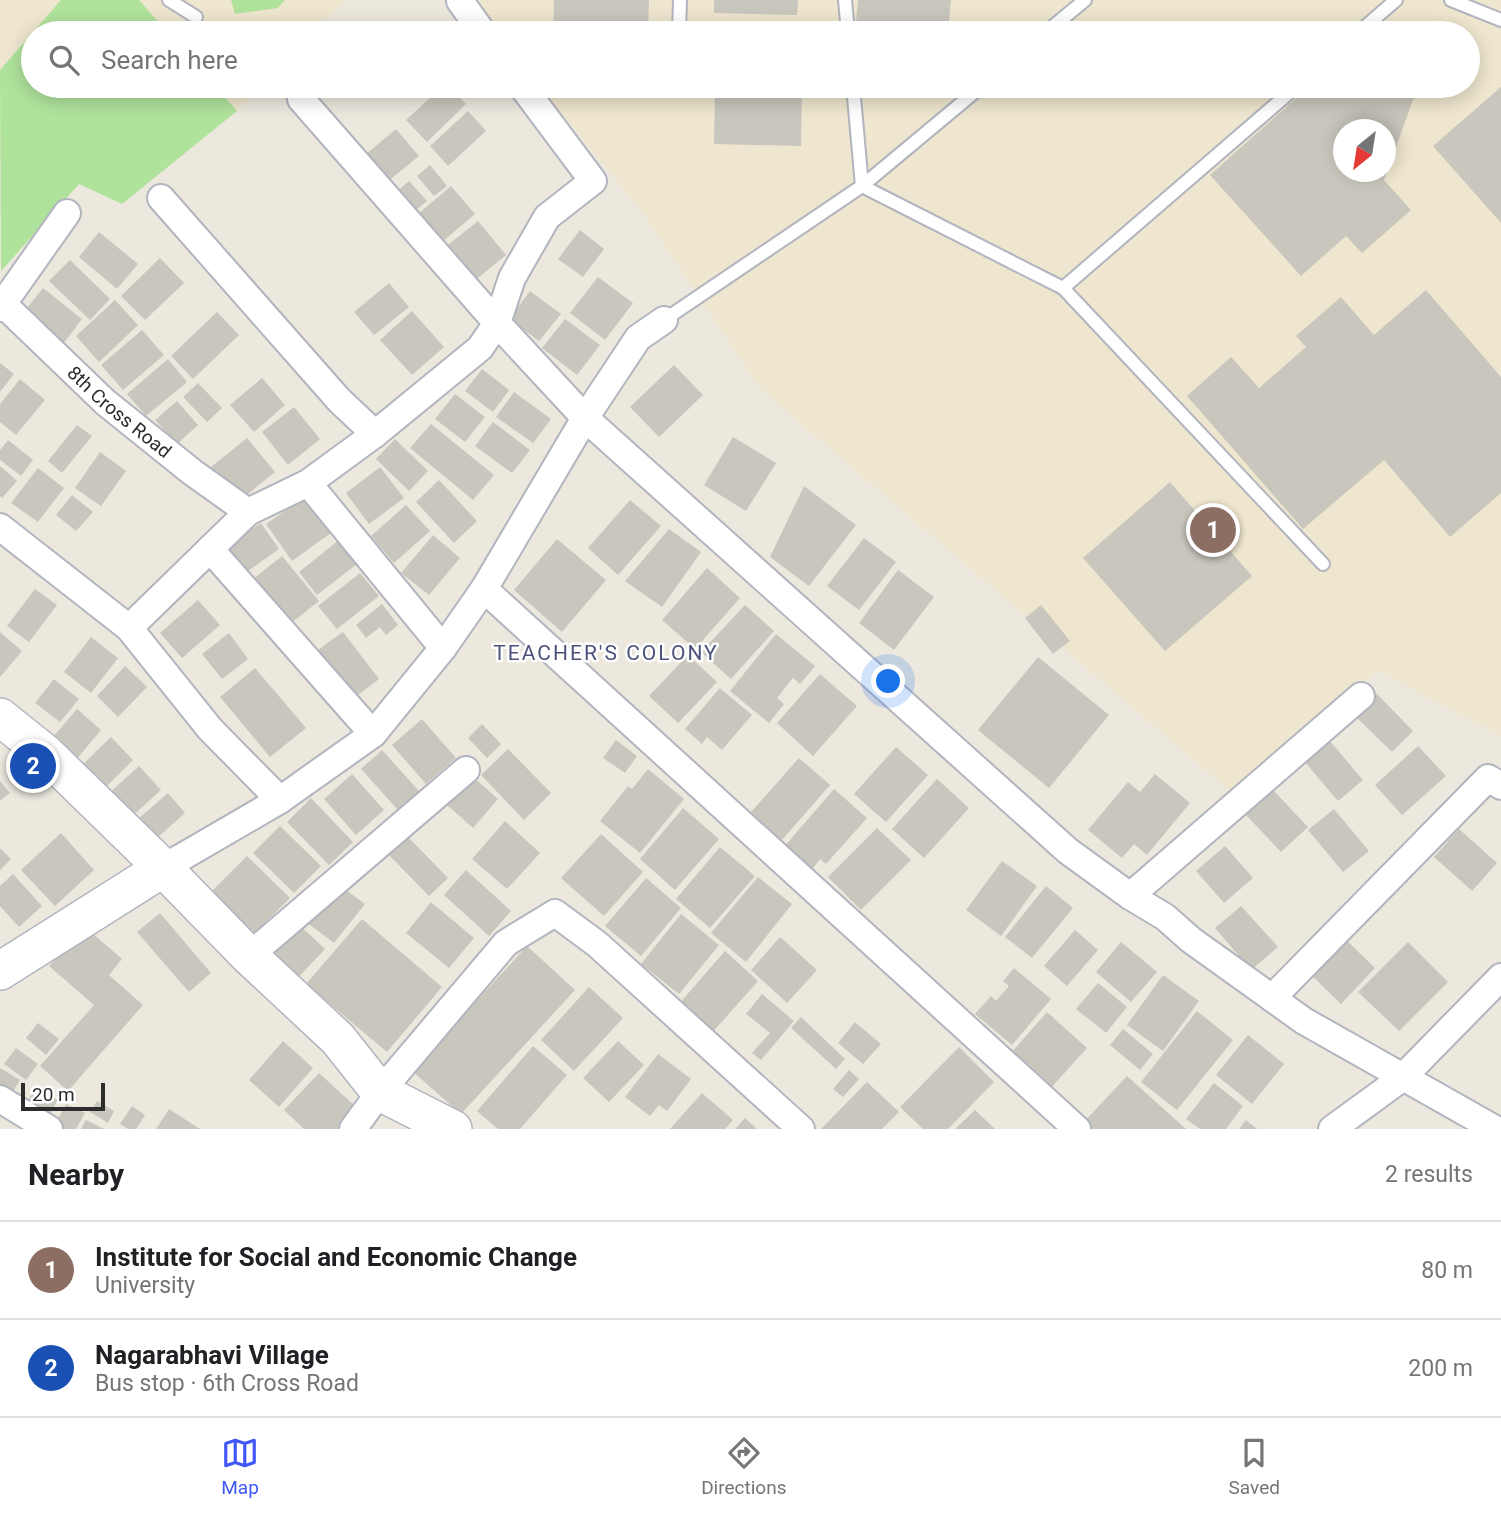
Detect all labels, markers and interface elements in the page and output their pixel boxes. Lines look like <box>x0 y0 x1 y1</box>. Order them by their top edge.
search box <box>21 21 1480 98</box>
icon: search <box>45 41 83 79</box>
text: Search here <box>101 45 238 75</box>
north arrow <box>1333 119 1396 182</box>
street label: 8th Cross Road <box>63 361 176 462</box>
pin: 1 <box>1190 504 1236 556</box>
district label: TEACHER'S COLONY <box>493 641 719 665</box>
your location <box>871 664 905 698</box>
pin: 2 <box>10 740 56 792</box>
scale bar <box>21 1080 105 1112</box>
text: 20 m <box>32 1083 75 1106</box>
text: Nearby <box>28 1157 124 1192</box>
text: 2 results <box>1385 1161 1473 1188</box>
text: Institute for Social and Economic Change <box>95 1242 577 1272</box>
text: 1 <box>44 1257 58 1284</box>
text: 80 m <box>1421 1257 1473 1284</box>
text: University <box>95 1272 195 1299</box>
text: Nagarabhavi Village <box>95 1340 329 1370</box>
text: 2 <box>44 1355 58 1382</box>
text: 200 m <box>1408 1355 1473 1382</box>
text: Bus stop · 6th Cross Road <box>95 1370 359 1397</box>
tab: Map <box>221 1434 259 1499</box>
tab: Directions <box>701 1434 786 1499</box>
tab: Saved <box>1229 1434 1280 1499</box>

